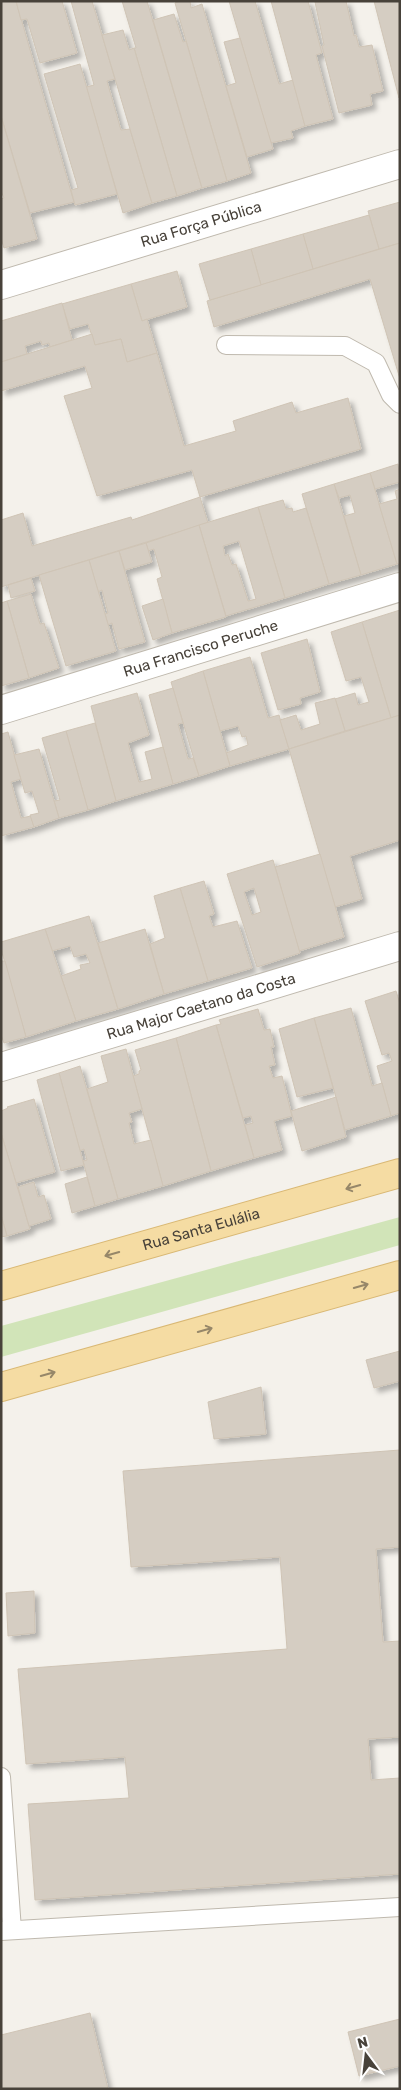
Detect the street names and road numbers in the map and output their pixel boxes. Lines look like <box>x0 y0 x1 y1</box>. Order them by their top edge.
street label: Rua Força Pública <box>138 198 264 251</box>
street label: Rua Francisco Peruche <box>121 616 280 681</box>
street label: Rua Major Caetano da Costa <box>105 969 298 1043</box>
street label: Rua Santa Eulália <box>141 1204 262 1254</box>

